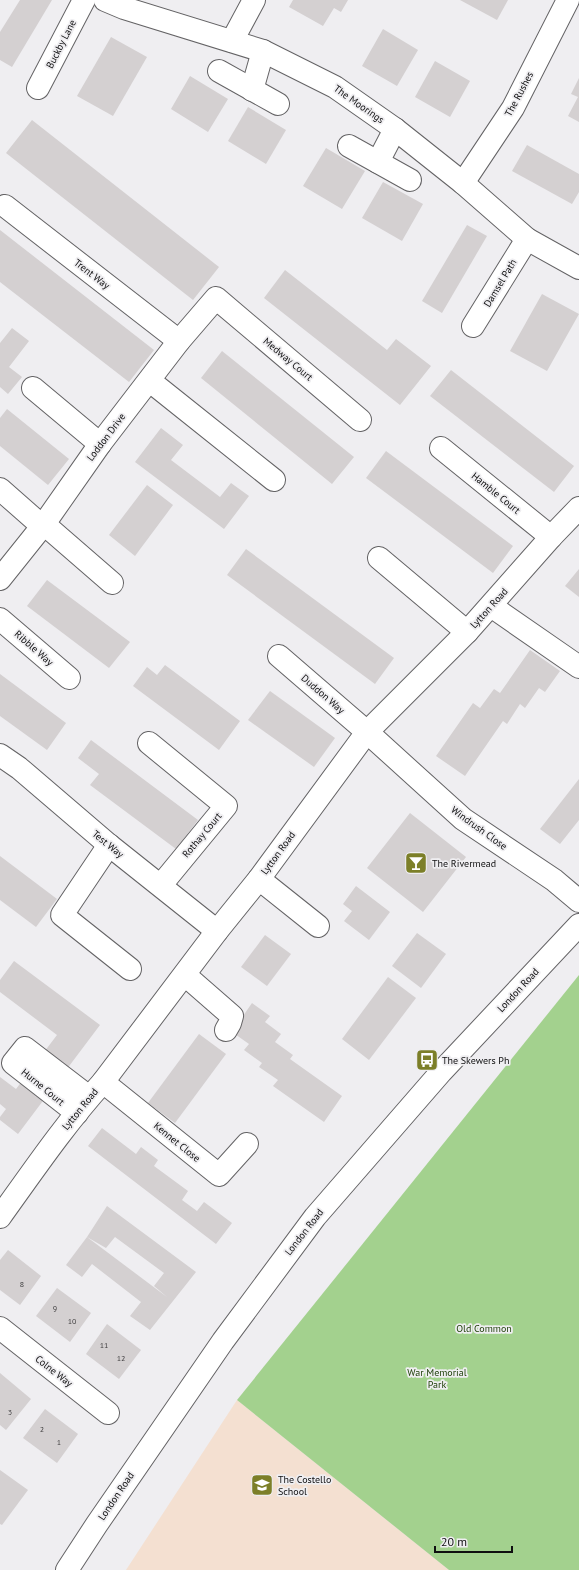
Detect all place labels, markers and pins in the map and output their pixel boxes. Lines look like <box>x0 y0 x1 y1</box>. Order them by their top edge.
bar icon: The Rivermead <box>403 850 429 876</box>
place label: The Rivermead <box>432 857 496 870</box>
bus stop icon: The Skewers Ph <box>414 1047 440 1073</box>
place label: The Skewers Ph <box>442 1054 509 1067</box>
school or university icon: The Costello School <box>249 1472 275 1498</box>
place label: The Costello School <box>278 1473 331 1498</box>

